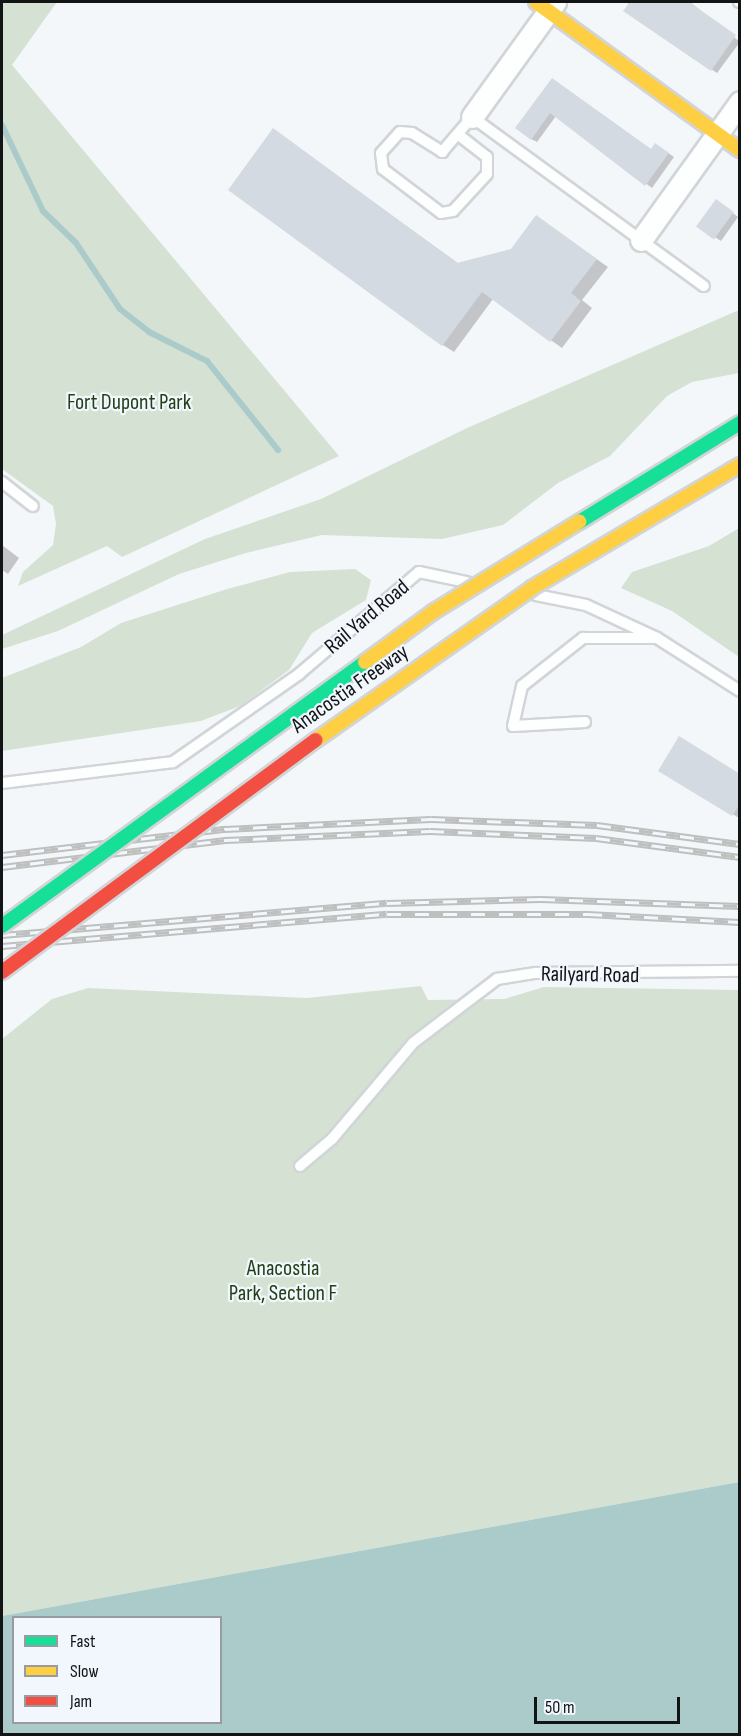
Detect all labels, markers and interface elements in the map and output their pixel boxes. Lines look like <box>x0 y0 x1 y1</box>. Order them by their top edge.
park label: Fort Dupont Park <box>67 390 191 416</box>
street label: Rail Yard Road <box>319 574 415 660</box>
street label: Anacostia Freeway <box>286 639 414 739</box>
street label: Railyard Road <box>541 961 639 989</box>
park label: Anacostia Park, Section F <box>229 1255 337 1306</box>
legend <box>12 1616 222 1724</box>
text: Fast <box>70 1631 95 1652</box>
text: Slow <box>70 1661 99 1682</box>
scale bar <box>537 1685 682 1723</box>
text: Jam <box>70 1691 92 1712</box>
text: 50 m <box>545 1697 575 1718</box>

